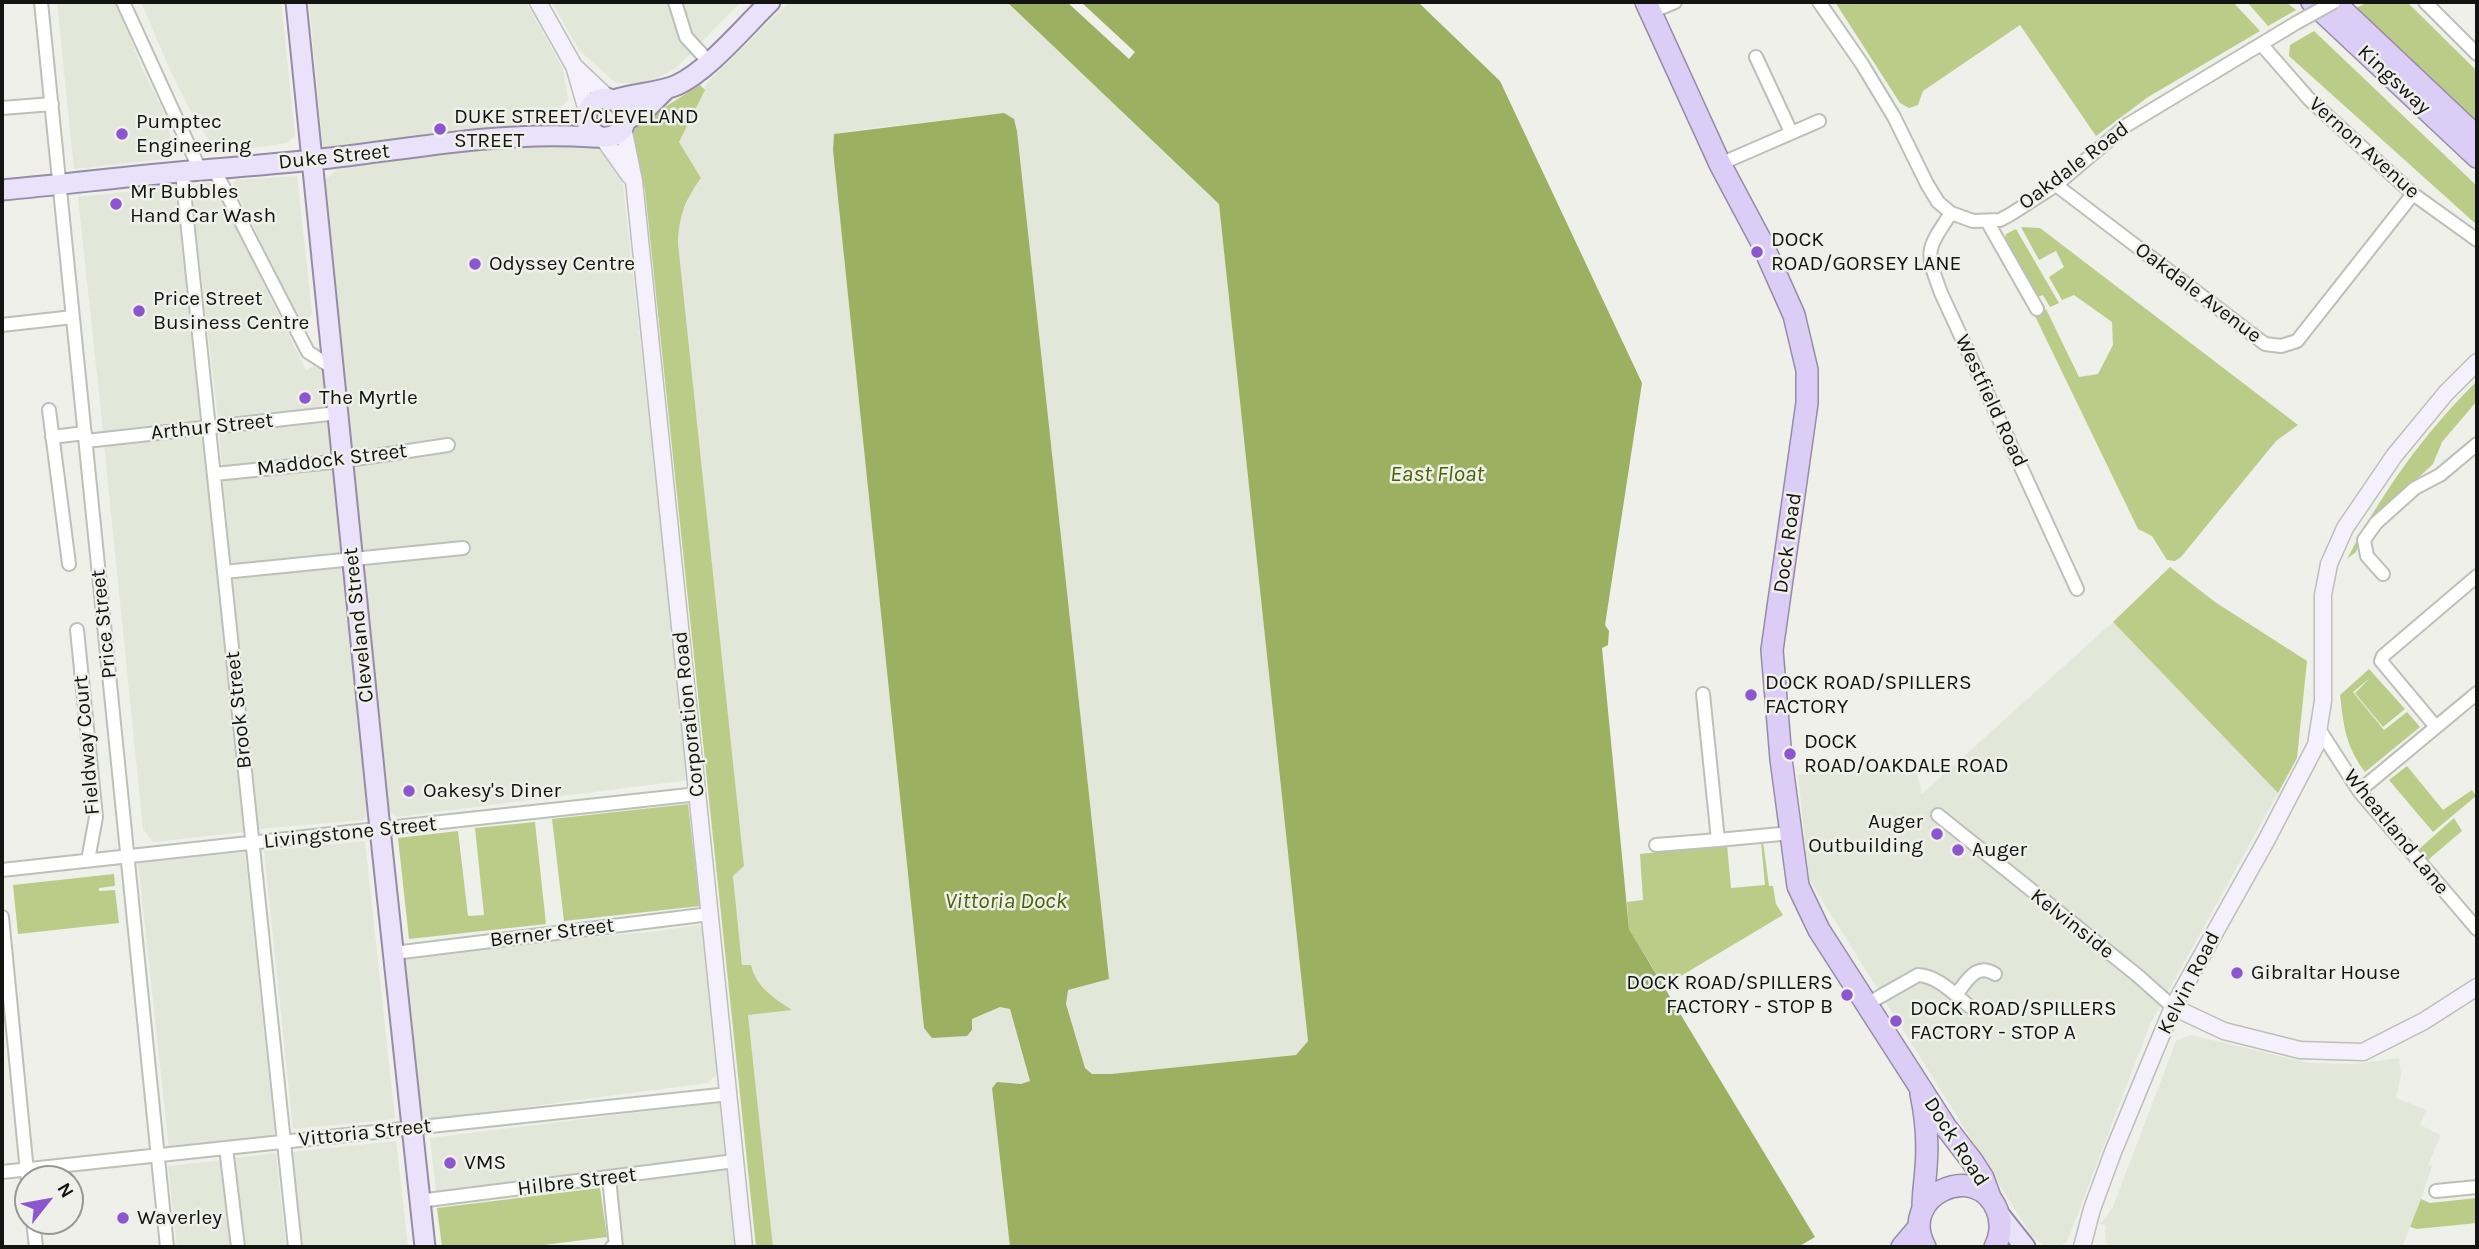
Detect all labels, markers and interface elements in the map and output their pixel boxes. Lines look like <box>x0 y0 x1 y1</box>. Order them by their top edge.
street label: Kingsway <box>2352 40 2436 120</box>
street label: Vernon Avenue <box>2303 92 2425 204</box>
place label: DUKE STREET/CLEVELAND STREET <box>454 104 699 154</box>
place label: Pumptec Engineering <box>136 109 251 159</box>
street label: Oakdale Road <box>2014 117 2134 215</box>
marker: DUKE STREET/CLEVELAND STREET <box>432 121 448 137</box>
marker: Pumptec Engineering <box>114 126 130 142</box>
street label: Duke Street <box>277 139 391 175</box>
place label: Mr Bubbles Hand Car Wash <box>130 179 276 229</box>
marker: Mr Bubbles Hand Car Wash <box>108 196 124 212</box>
place label: DOCK ROAD/GORSEY LANE <box>1771 227 1961 277</box>
street label: Oakdale Avenue <box>2130 237 2266 349</box>
marker: DOCK ROAD/GORSEY LANE <box>1749 244 1765 260</box>
place label: Odyssey Centre <box>489 251 635 277</box>
marker: Odyssey Centre <box>467 256 483 272</box>
place label: Price Street Business Centre <box>153 286 309 336</box>
marker: Price Street Business Centre <box>131 303 147 319</box>
street label: Westfield Road <box>1949 331 2033 471</box>
place label: The Myrtle <box>319 385 418 411</box>
marker: The Myrtle <box>297 390 313 406</box>
street label: Arthur Street <box>149 408 275 446</box>
street label: Maddock Street <box>256 438 408 482</box>
water label: East Float <box>1390 460 1484 488</box>
street label: Dock Road <box>1768 491 1808 595</box>
street label: Cleveland Street <box>338 546 380 704</box>
street label: Price Street <box>86 568 122 680</box>
street label: Corporation Road <box>668 630 710 798</box>
street label: Brook Street <box>220 650 258 770</box>
place label: DOCK ROAD/SPILLERS FACTORY <box>1765 670 1972 720</box>
street label: Fieldway Court <box>68 674 106 816</box>
marker: DOCK ROAD/SPILLERS FACTORY <box>1743 687 1759 703</box>
place label: DOCK ROAD/OAKDALE ROAD <box>1804 729 2009 779</box>
marker: DOCK ROAD/OAKDALE ROAD <box>1782 746 1798 762</box>
street label: Wheatland Lane <box>2338 764 2454 900</box>
place label: Oakesy's Diner <box>423 778 561 804</box>
marker: Oakesy's Diner <box>401 783 417 799</box>
place label: Auger Outbuilding <box>1808 809 1923 859</box>
street label: Livingstone Street <box>262 811 438 855</box>
marker: Auger Outbuilding <box>1929 826 1945 842</box>
place label: Auger <box>1972 837 2027 863</box>
marker: Auger <box>1950 842 1966 858</box>
street label: Kelvinside <box>2025 883 2119 965</box>
water label: Vittoria Dock <box>945 887 1067 915</box>
street label: Berner Street <box>488 913 616 953</box>
street label: Kelvin Road <box>2152 927 2226 1039</box>
place label: Gibraltar House <box>2251 960 2400 986</box>
marker: Gibraltar House <box>2229 965 2245 981</box>
place label: DOCK ROAD/SPILLERS FACTORY - STOP B <box>1626 970 1833 1020</box>
marker: DOCK ROAD/SPILLERS FACTORY - STOP B <box>1839 987 1855 1003</box>
place label: DOCK ROAD/SPILLERS FACTORY - STOP A <box>1910 996 2117 1046</box>
marker: DOCK ROAD/SPILLERS FACTORY - STOP A <box>1888 1013 1904 1029</box>
street label: Dock Road <box>1918 1093 1994 1191</box>
street label: Vittoria Street <box>297 1113 433 1153</box>
place label: VMS <box>464 1150 506 1176</box>
marker: VMS <box>442 1155 458 1171</box>
street label: Hilbre Street <box>516 1162 638 1202</box>
north arrow <box>14 1165 84 1235</box>
text: N <box>52 1179 78 1202</box>
place label: Waverley <box>137 1205 222 1231</box>
marker: Waverley <box>115 1210 131 1226</box>

